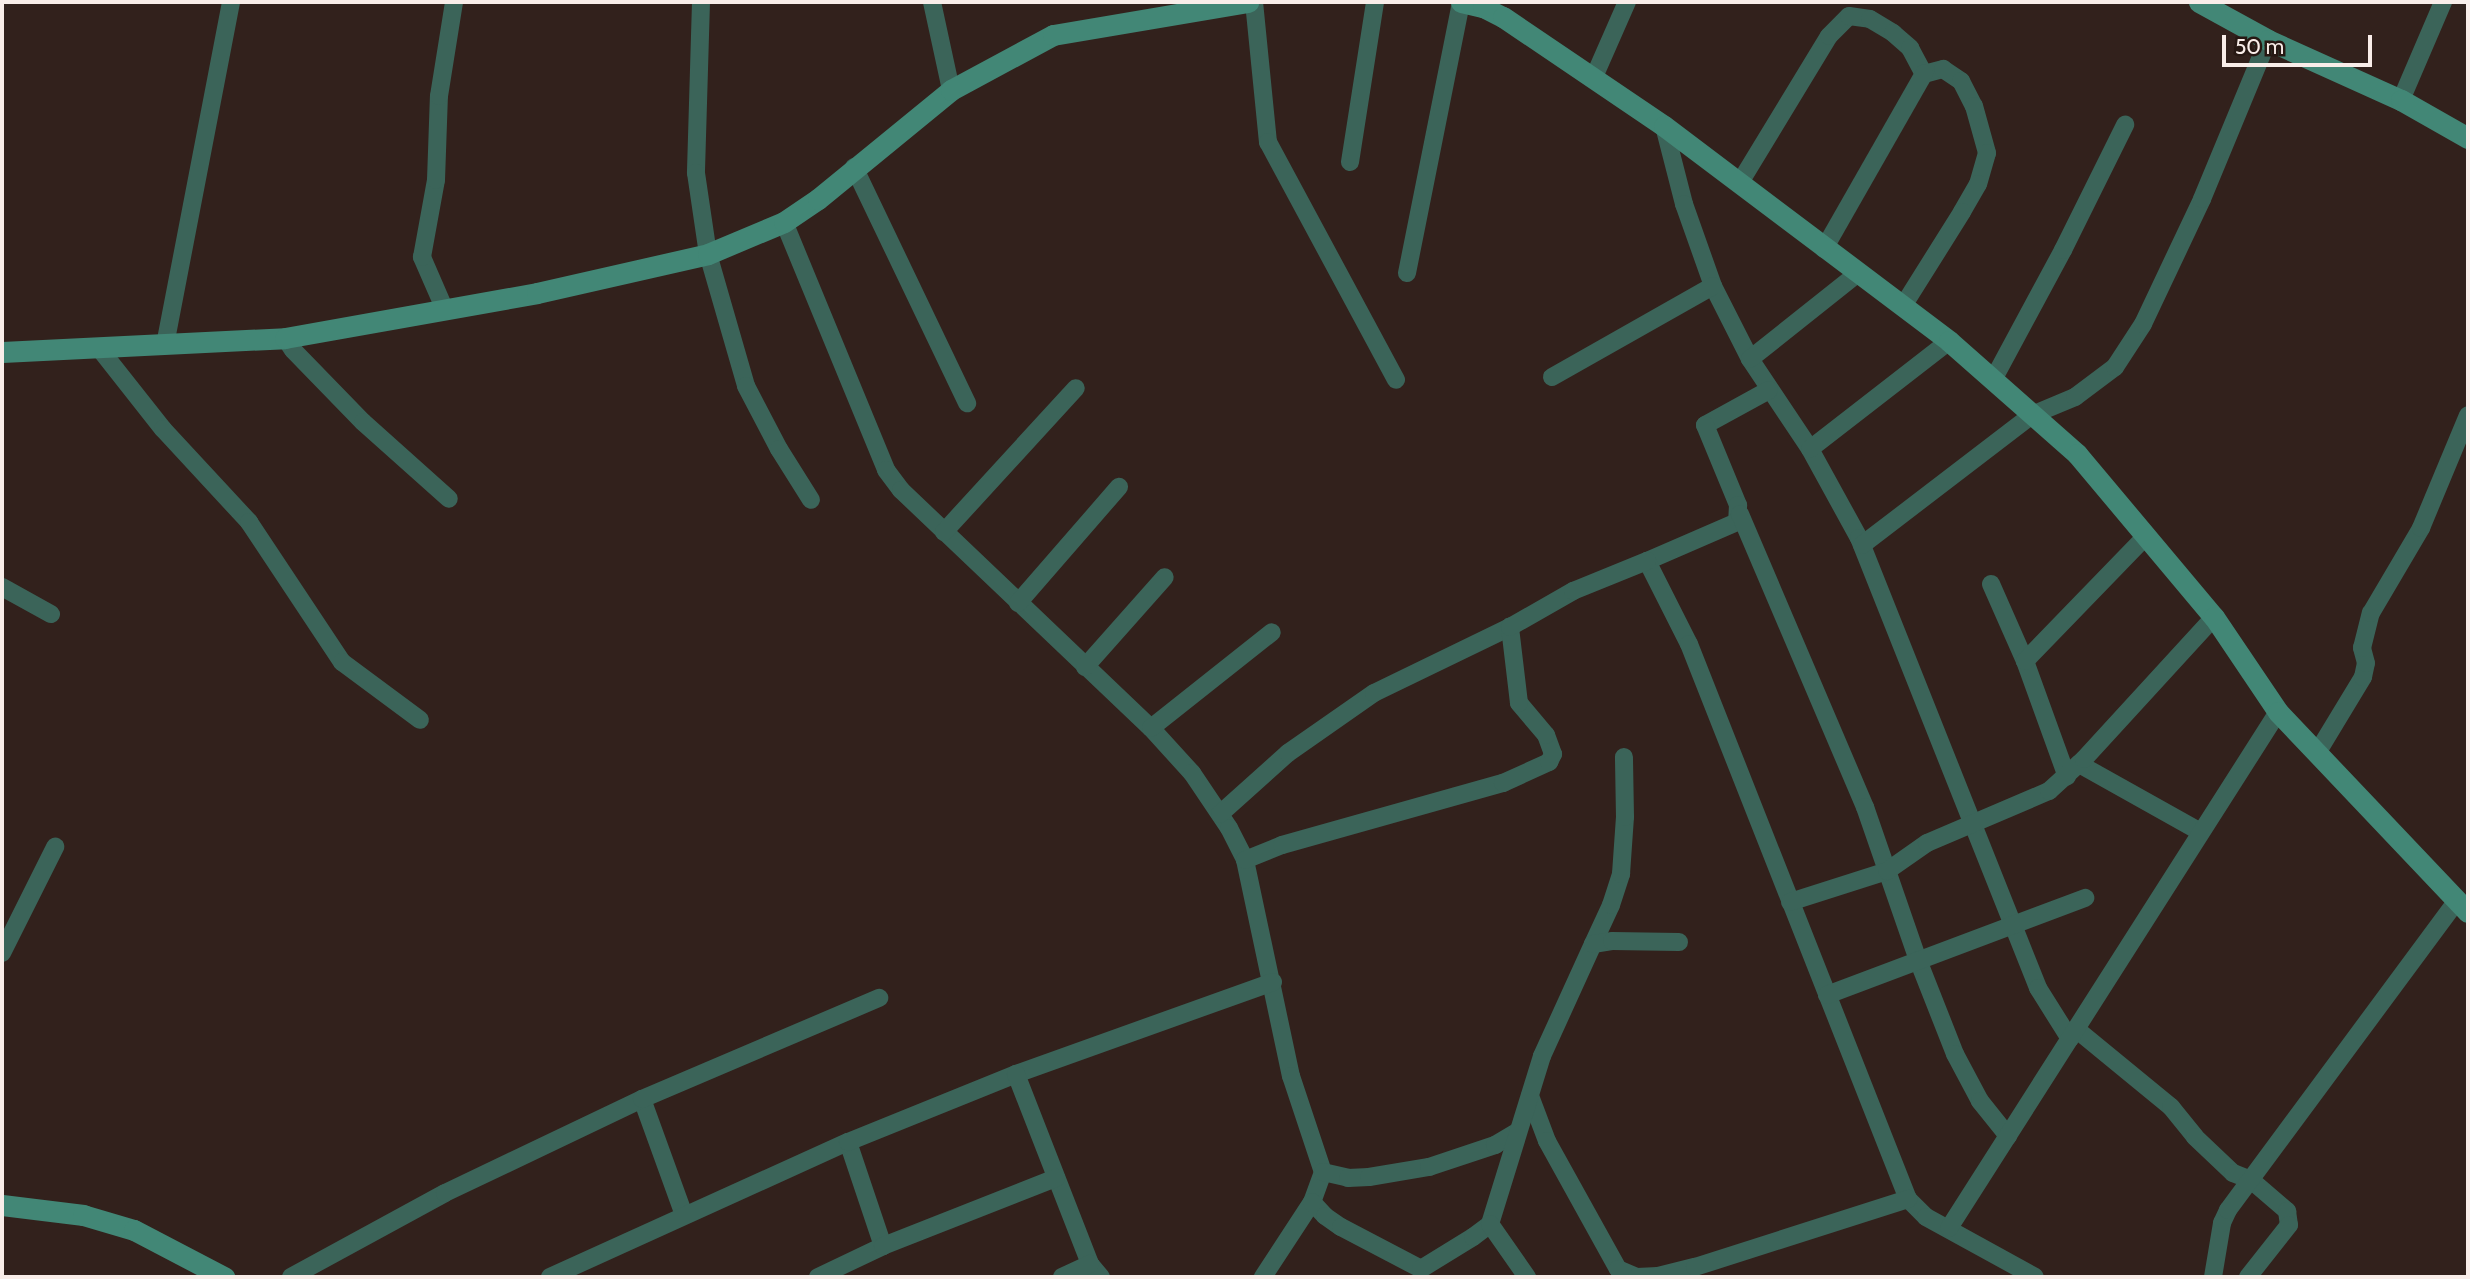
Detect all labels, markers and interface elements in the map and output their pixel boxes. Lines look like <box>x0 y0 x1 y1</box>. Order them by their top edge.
scale bar <box>2225 21 2376 65</box>
text: 50 m <box>2235 34 2284 59</box>

